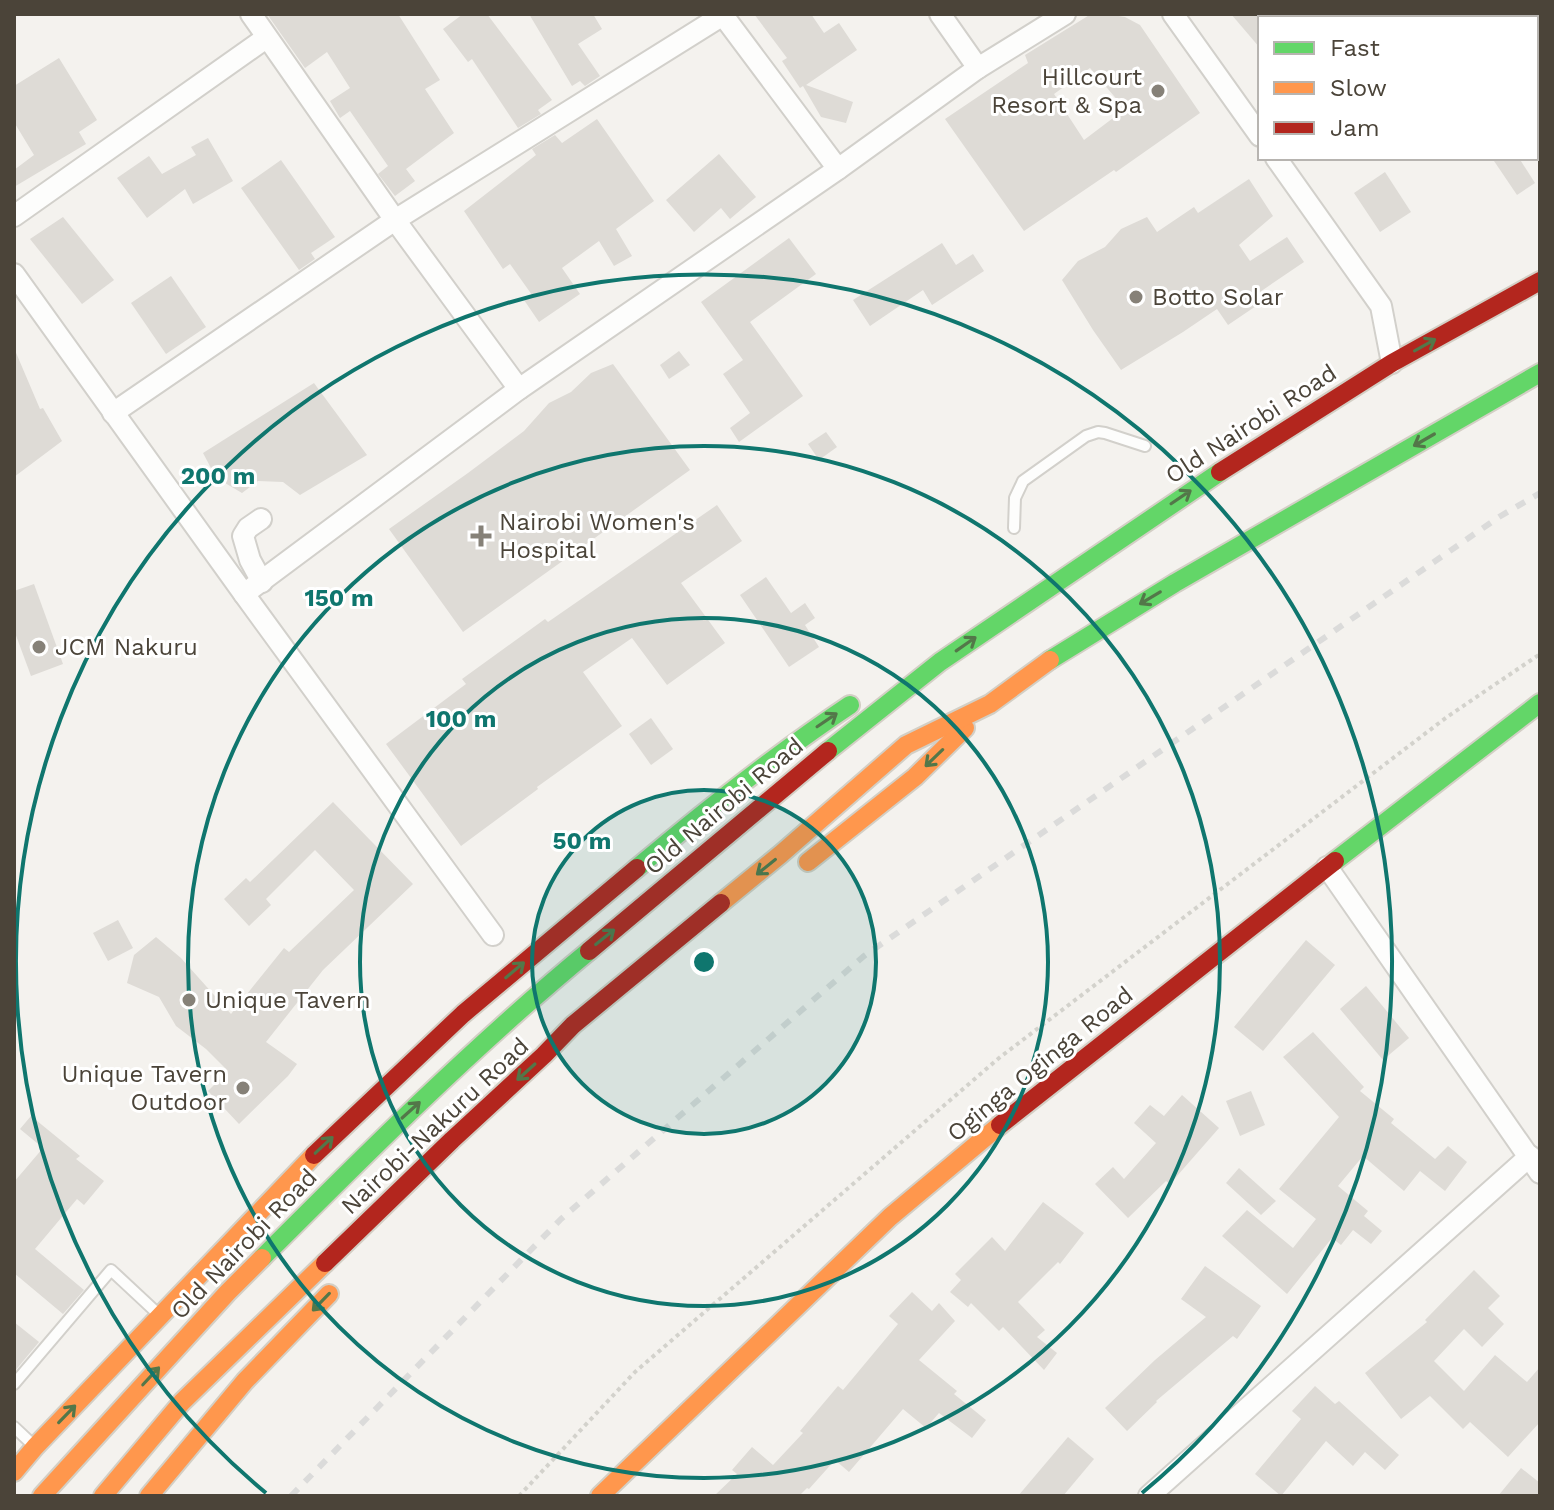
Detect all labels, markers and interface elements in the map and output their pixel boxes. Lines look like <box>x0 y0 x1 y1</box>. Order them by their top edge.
legend <box>1258 16 1538 160</box>
text: Fast <box>1330 34 1380 62</box>
place label: Hillcourt Resort & Spa <box>991 63 1142 119</box>
text: Slow <box>1330 74 1387 102</box>
marker: Hillcourt Resort & Spa <box>1149 82 1167 100</box>
text: Jam <box>1330 114 1380 142</box>
place label: Botto Solar <box>1152 283 1284 311</box>
marker: Botto Solar <box>1127 288 1145 306</box>
one-way arrow <box>1412 336 1436 352</box>
street label: Old Nairobi Road <box>1160 358 1342 490</box>
one-way arrow <box>1412 433 1436 448</box>
text: 200 m <box>181 462 255 490</box>
one-way arrow <box>1169 489 1191 505</box>
place label: Nairobi Women's Hospital <box>499 508 695 564</box>
marker: Nairobi Women's Hospital <box>470 525 492 547</box>
text: 150 m <box>304 584 374 612</box>
one-way arrow <box>1139 590 1162 606</box>
place label: JCM Nakuru <box>55 633 198 661</box>
one-way arrow <box>954 636 976 652</box>
marker: JCM Nakuru <box>30 638 48 656</box>
text: 100 m <box>426 705 496 733</box>
one-way arrow <box>815 711 838 727</box>
street label: Old Nairobi Road <box>639 732 809 880</box>
one-way arrow <box>924 749 944 768</box>
text: 50 m <box>553 827 611 855</box>
one-way arrow <box>756 858 776 876</box>
one-way arrow <box>594 928 615 946</box>
centre of rings <box>690 948 718 976</box>
one-way arrow <box>505 961 525 979</box>
street label: Oginga Oginga Road <box>942 981 1138 1147</box>
place label: Unique Tavern <box>205 986 371 1014</box>
marker: Unique Tavern <box>180 991 198 1009</box>
street label: Nairobi-Nakuru Road <box>336 1032 534 1220</box>
place label: Unique Tavern Outdoor <box>61 1060 227 1116</box>
one-way arrow <box>516 1063 536 1081</box>
marker: Unique Tavern Outdoor <box>234 1079 252 1097</box>
one-way arrow <box>400 1101 421 1120</box>
one-way arrow <box>314 1136 334 1155</box>
street label: Old Nairobi Road <box>165 1163 323 1325</box>
one-way arrow <box>312 1292 331 1312</box>
one-way arrow <box>142 1367 160 1387</box>
one-way arrow <box>57 1404 76 1424</box>

